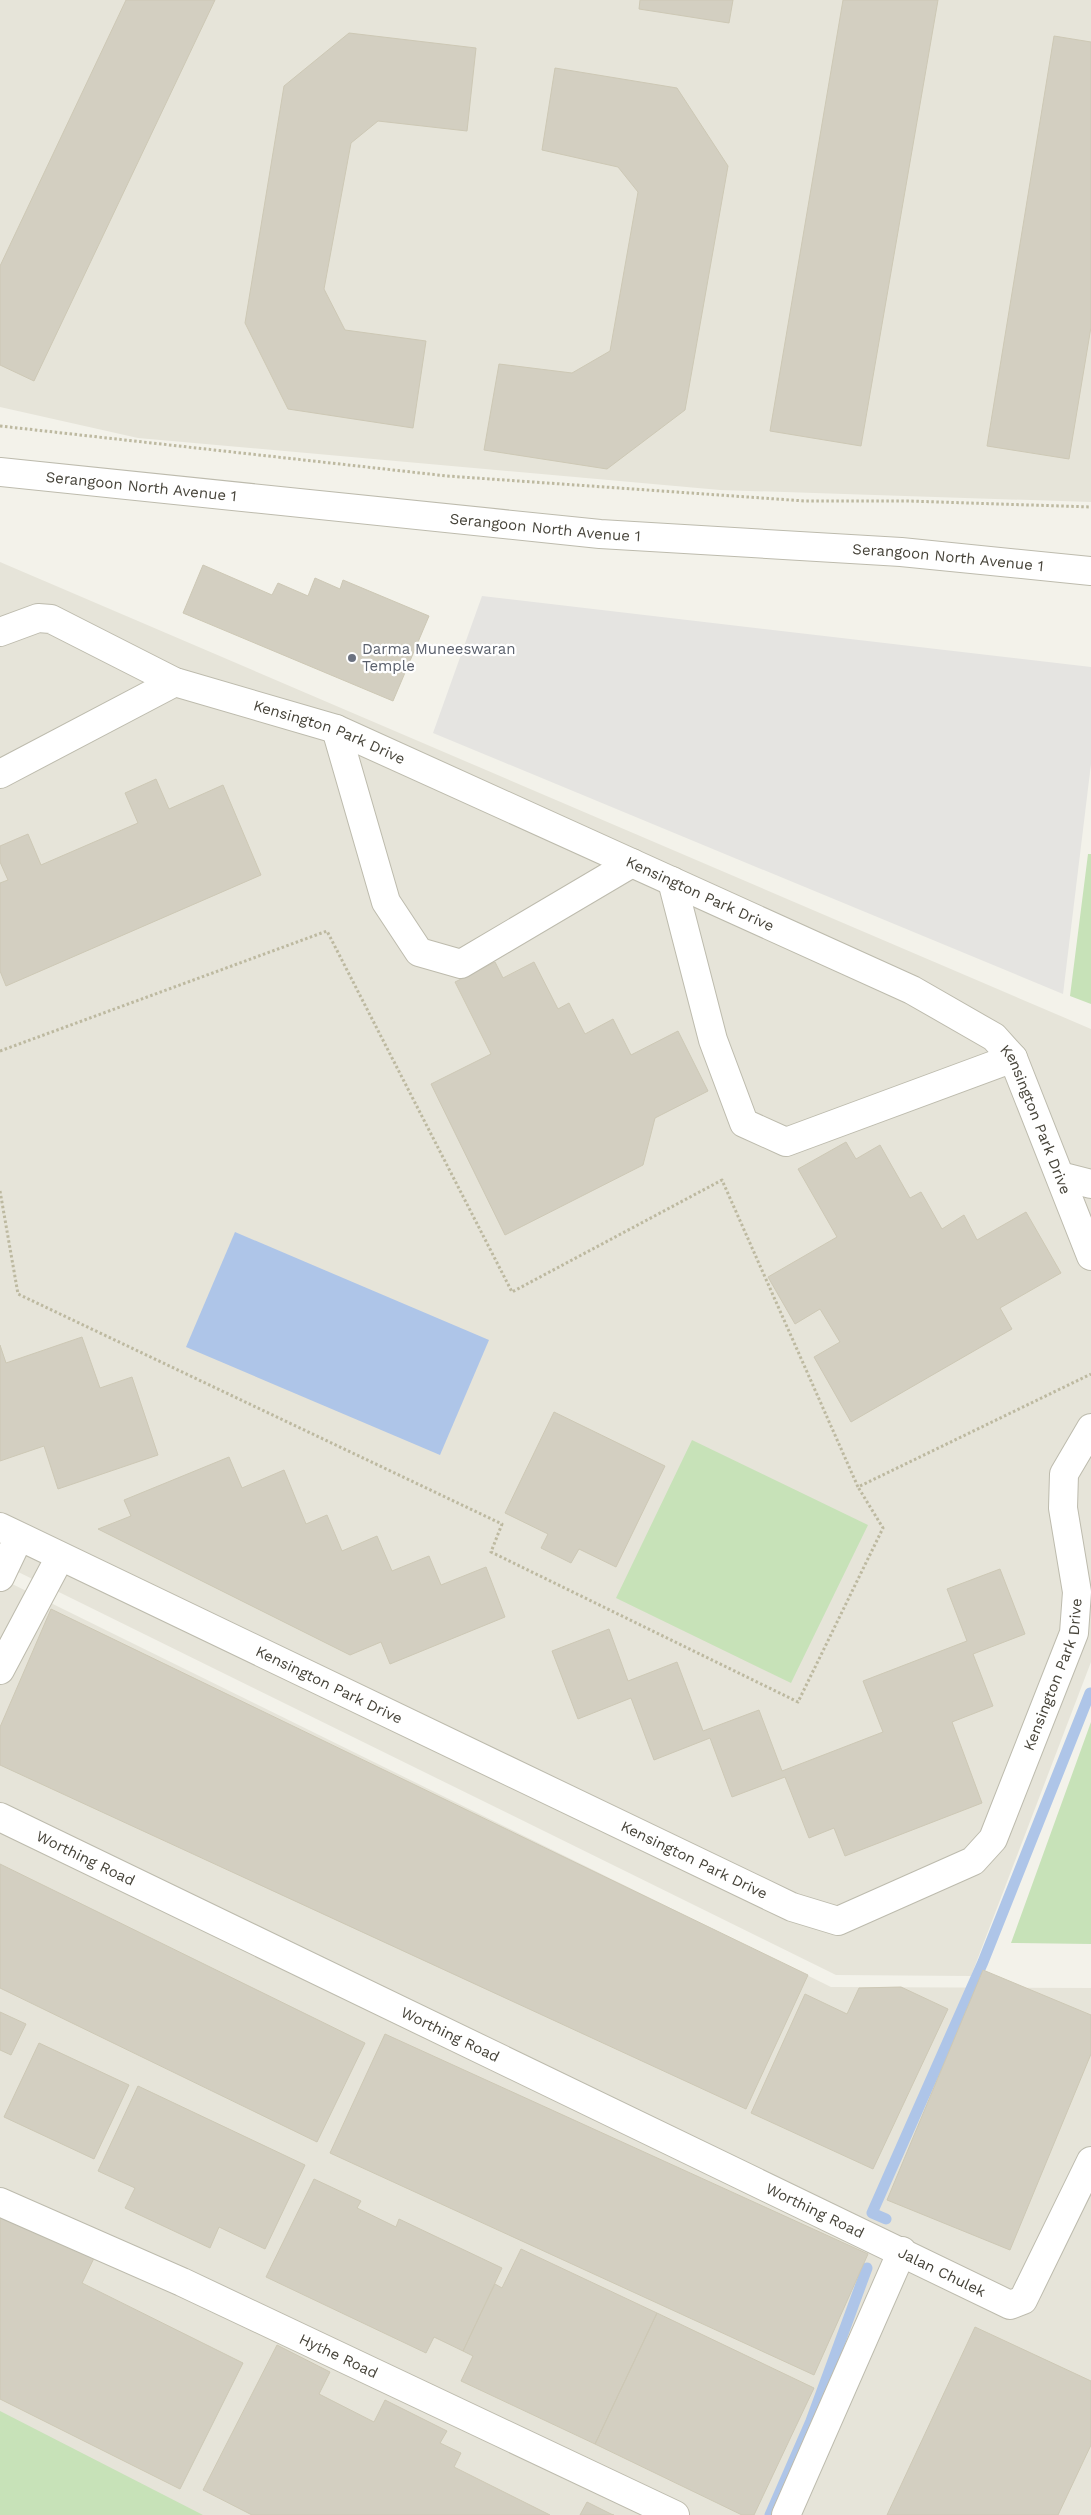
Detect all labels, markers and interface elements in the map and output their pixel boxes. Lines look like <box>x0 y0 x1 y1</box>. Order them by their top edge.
street label: Serangoon North Avenue 1 <box>45 468 238 505</box>
street label: Serangoon North Avenue 1 <box>449 510 641 545</box>
street label: Serangoon North Avenue 1 <box>852 540 1044 575</box>
place label: Darma Muneeswaran Temple <box>362 640 516 675</box>
marker: Darma Muneeswaran Temple <box>346 652 358 664</box>
street label: Kensington Park Drive <box>251 696 408 768</box>
street label: Kensington Park Drive <box>623 853 777 935</box>
street label: Kensington Park Drive <box>996 1041 1075 1197</box>
street label: Kensington Park Drive <box>1020 1598 1086 1753</box>
street label: Kensington Park Drive <box>253 1642 405 1728</box>
street label: Kensington Park Drive <box>618 1817 770 1903</box>
street label: Worthing Road <box>33 1827 138 1890</box>
street label: Worthing Road <box>398 2003 502 2066</box>
street label: Worthing Road <box>763 2179 867 2242</box>
street label: Jalan Chulek <box>895 2243 989 2301</box>
street label: Hythe Road <box>296 2330 381 2382</box>

